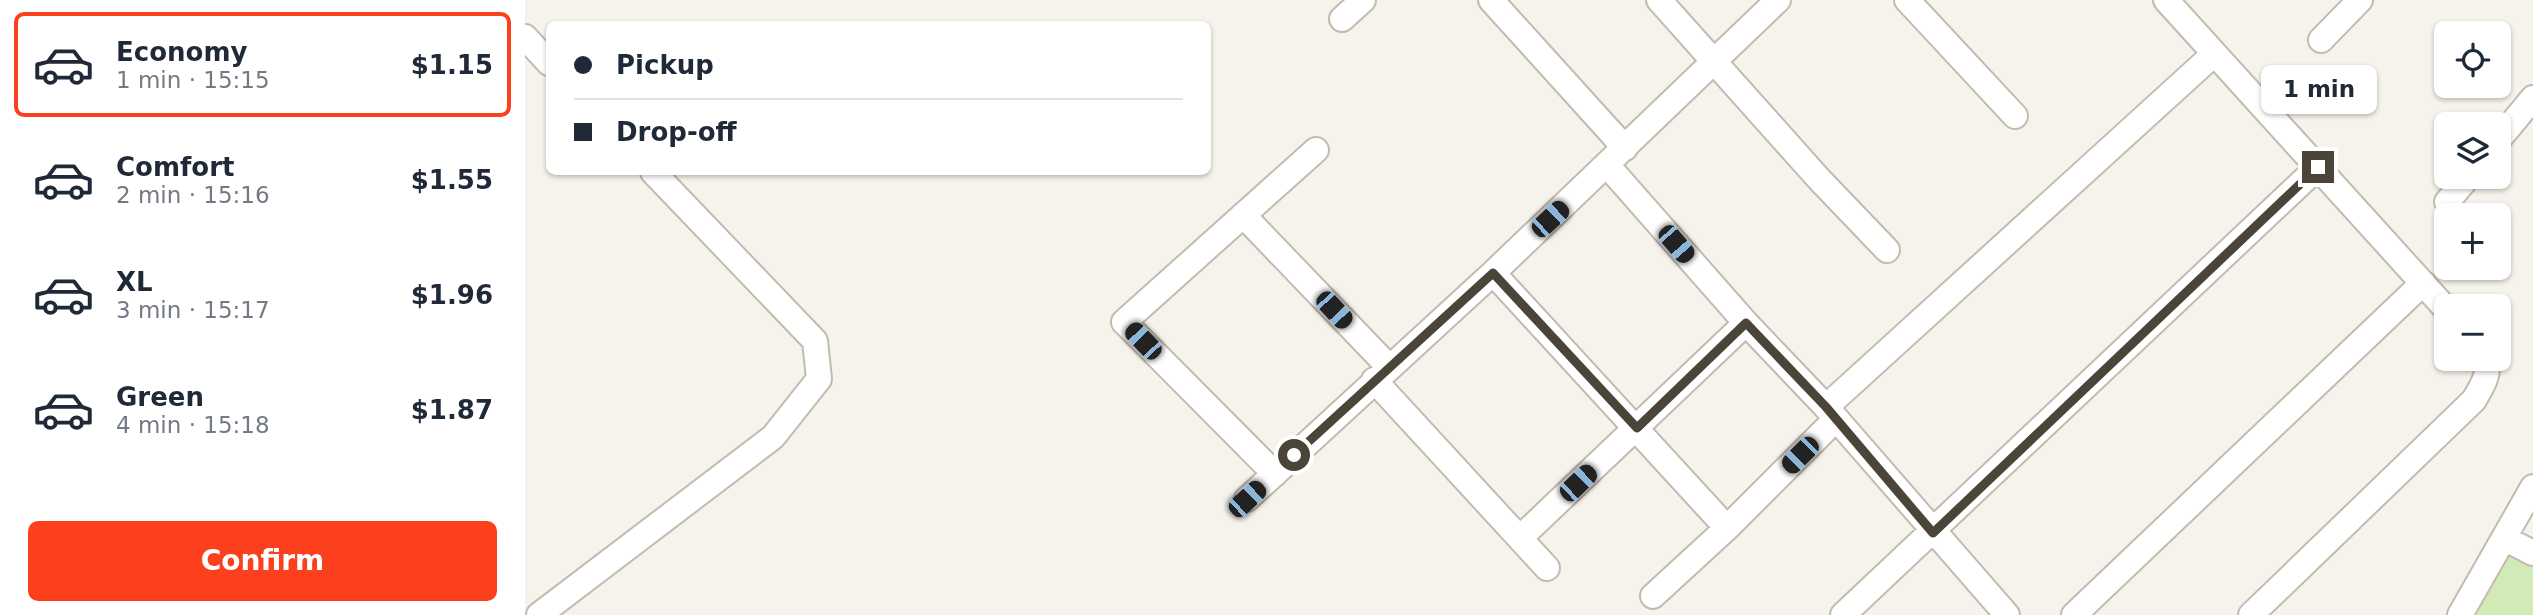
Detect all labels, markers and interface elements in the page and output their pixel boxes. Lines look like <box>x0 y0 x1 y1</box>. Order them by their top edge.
map controls <box>2434 21 2511 371</box>
button: locate <box>2434 21 2511 98</box>
icon: car <box>32 33 95 96</box>
text: Economy <box>116 37 247 67</box>
text: $1.15 <box>411 50 493 80</box>
text: Pickup <box>616 50 714 80</box>
callout: 1 min <box>2260 66 2376 114</box>
text: 1 min · 15:15 <box>116 67 270 93</box>
text: 1 min <box>2283 76 2355 102</box>
button: layers <box>2434 112 2511 189</box>
text: Drop-off <box>616 117 737 147</box>
icon: car <box>32 148 95 211</box>
route end <box>2302 151 2334 183</box>
text: Comfort <box>116 152 234 182</box>
text: $1.55 <box>411 165 493 195</box>
text: 2 min · 15:16 <box>116 182 270 208</box>
car <box>1528 197 1573 241</box>
button: + <box>2434 203 2511 280</box>
car <box>1655 221 1698 267</box>
icon: car <box>32 263 95 326</box>
text: XL <box>116 267 153 297</box>
text: $1.96 <box>411 280 493 310</box>
car <box>1312 287 1357 333</box>
button: − <box>2434 294 2511 371</box>
text: 3 min · 15:17 <box>116 297 270 323</box>
car <box>1121 319 1166 363</box>
icon: car <box>32 378 95 441</box>
text: Green <box>116 382 204 412</box>
text: $1.87 <box>411 395 493 425</box>
text: 4 min · 15:18 <box>116 412 270 438</box>
car <box>1778 433 1823 477</box>
route start <box>1278 439 1310 471</box>
car <box>1556 461 1601 505</box>
car <box>1225 477 1270 521</box>
button: Confirm <box>28 521 497 601</box>

